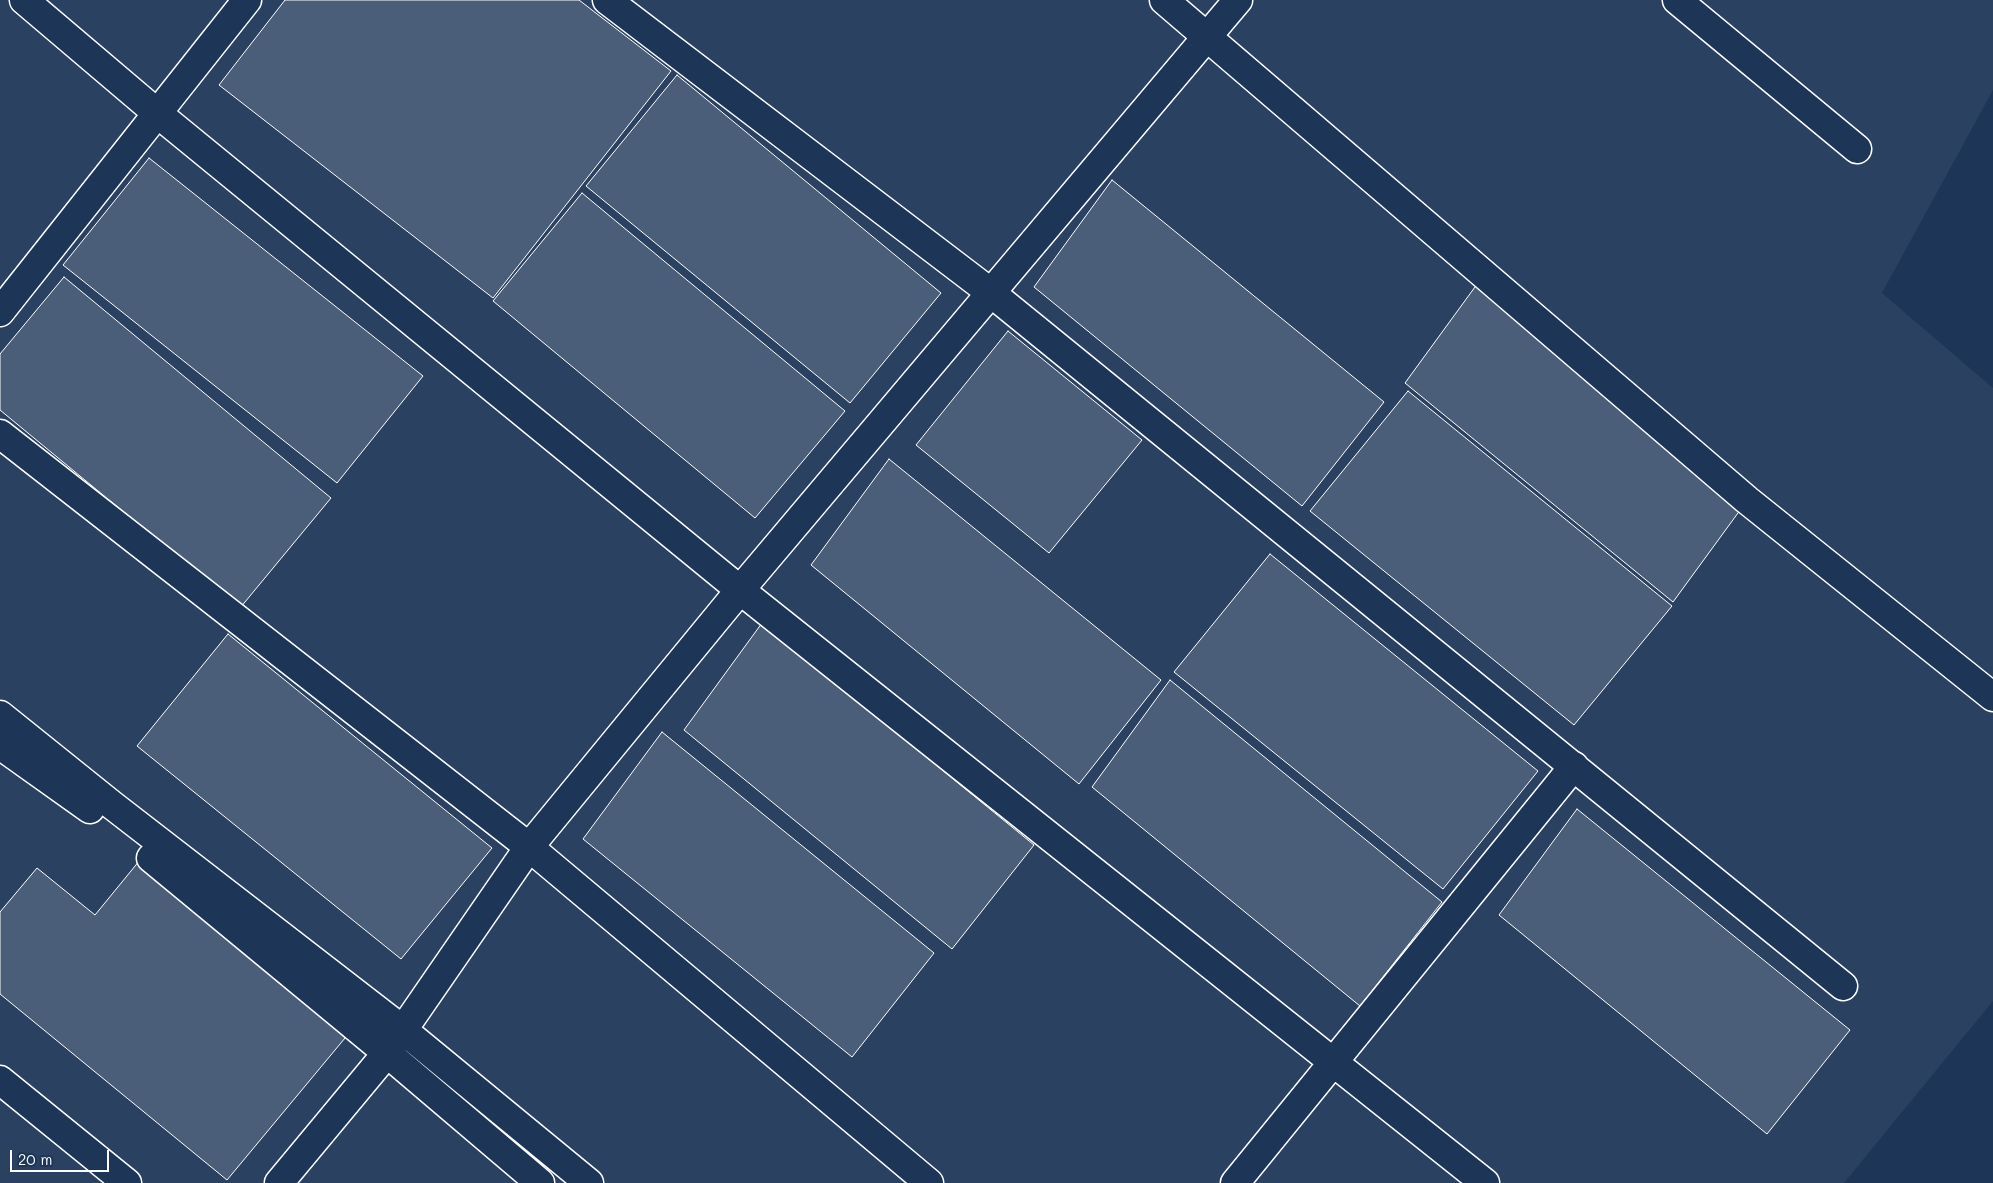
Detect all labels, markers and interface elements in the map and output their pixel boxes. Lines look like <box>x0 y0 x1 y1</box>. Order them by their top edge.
scale bar <box>12 1140 111 1172</box>
text: 20 m <box>18 1149 52 1169</box>

